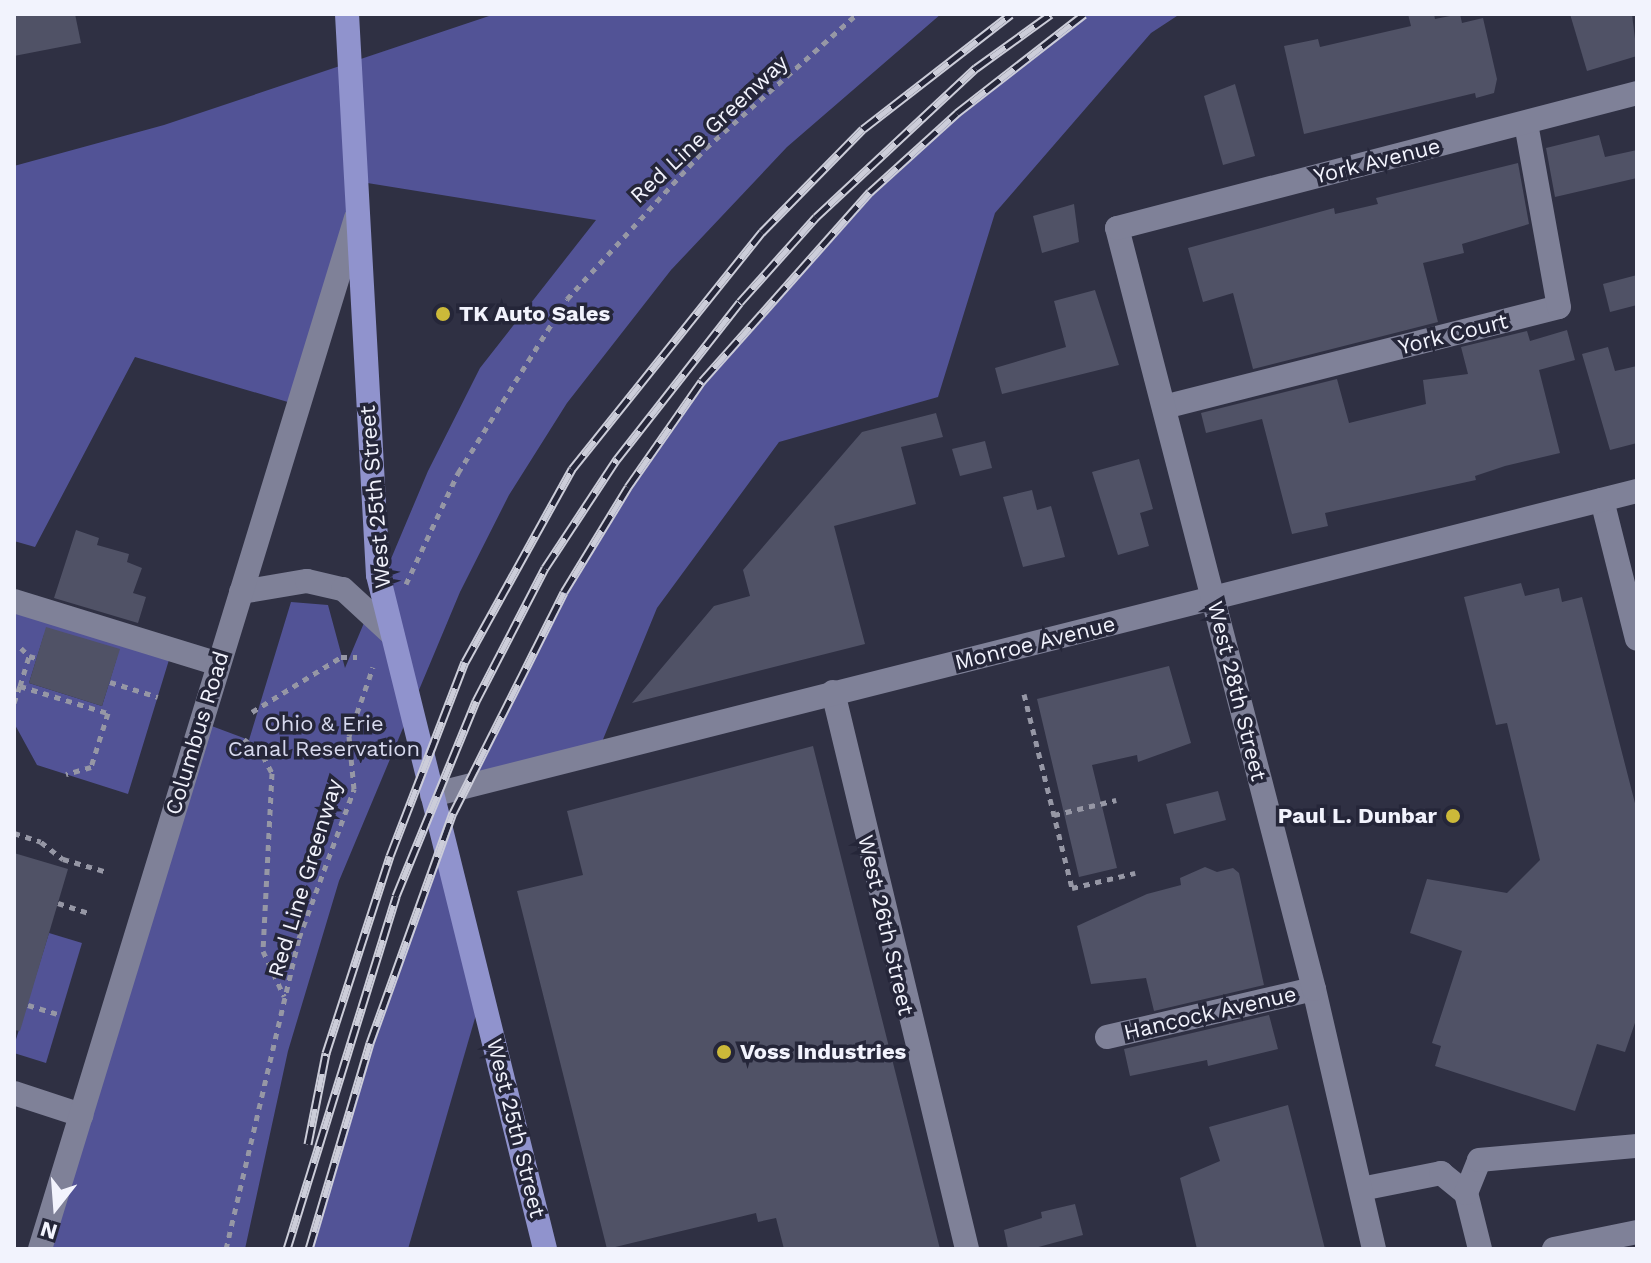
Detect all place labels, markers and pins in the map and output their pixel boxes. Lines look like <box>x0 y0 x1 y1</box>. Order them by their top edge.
place label: TK Auto Sales <box>459 301 611 327</box>
marker: TK Auto Sales <box>434 305 452 323</box>
place label: Paul L. Dunbar <box>1277 803 1437 829</box>
marker: Paul L. Dunbar <box>1444 807 1462 825</box>
place label: Voss Industries <box>740 1039 906 1065</box>
marker: Voss Industries <box>715 1043 733 1061</box>

